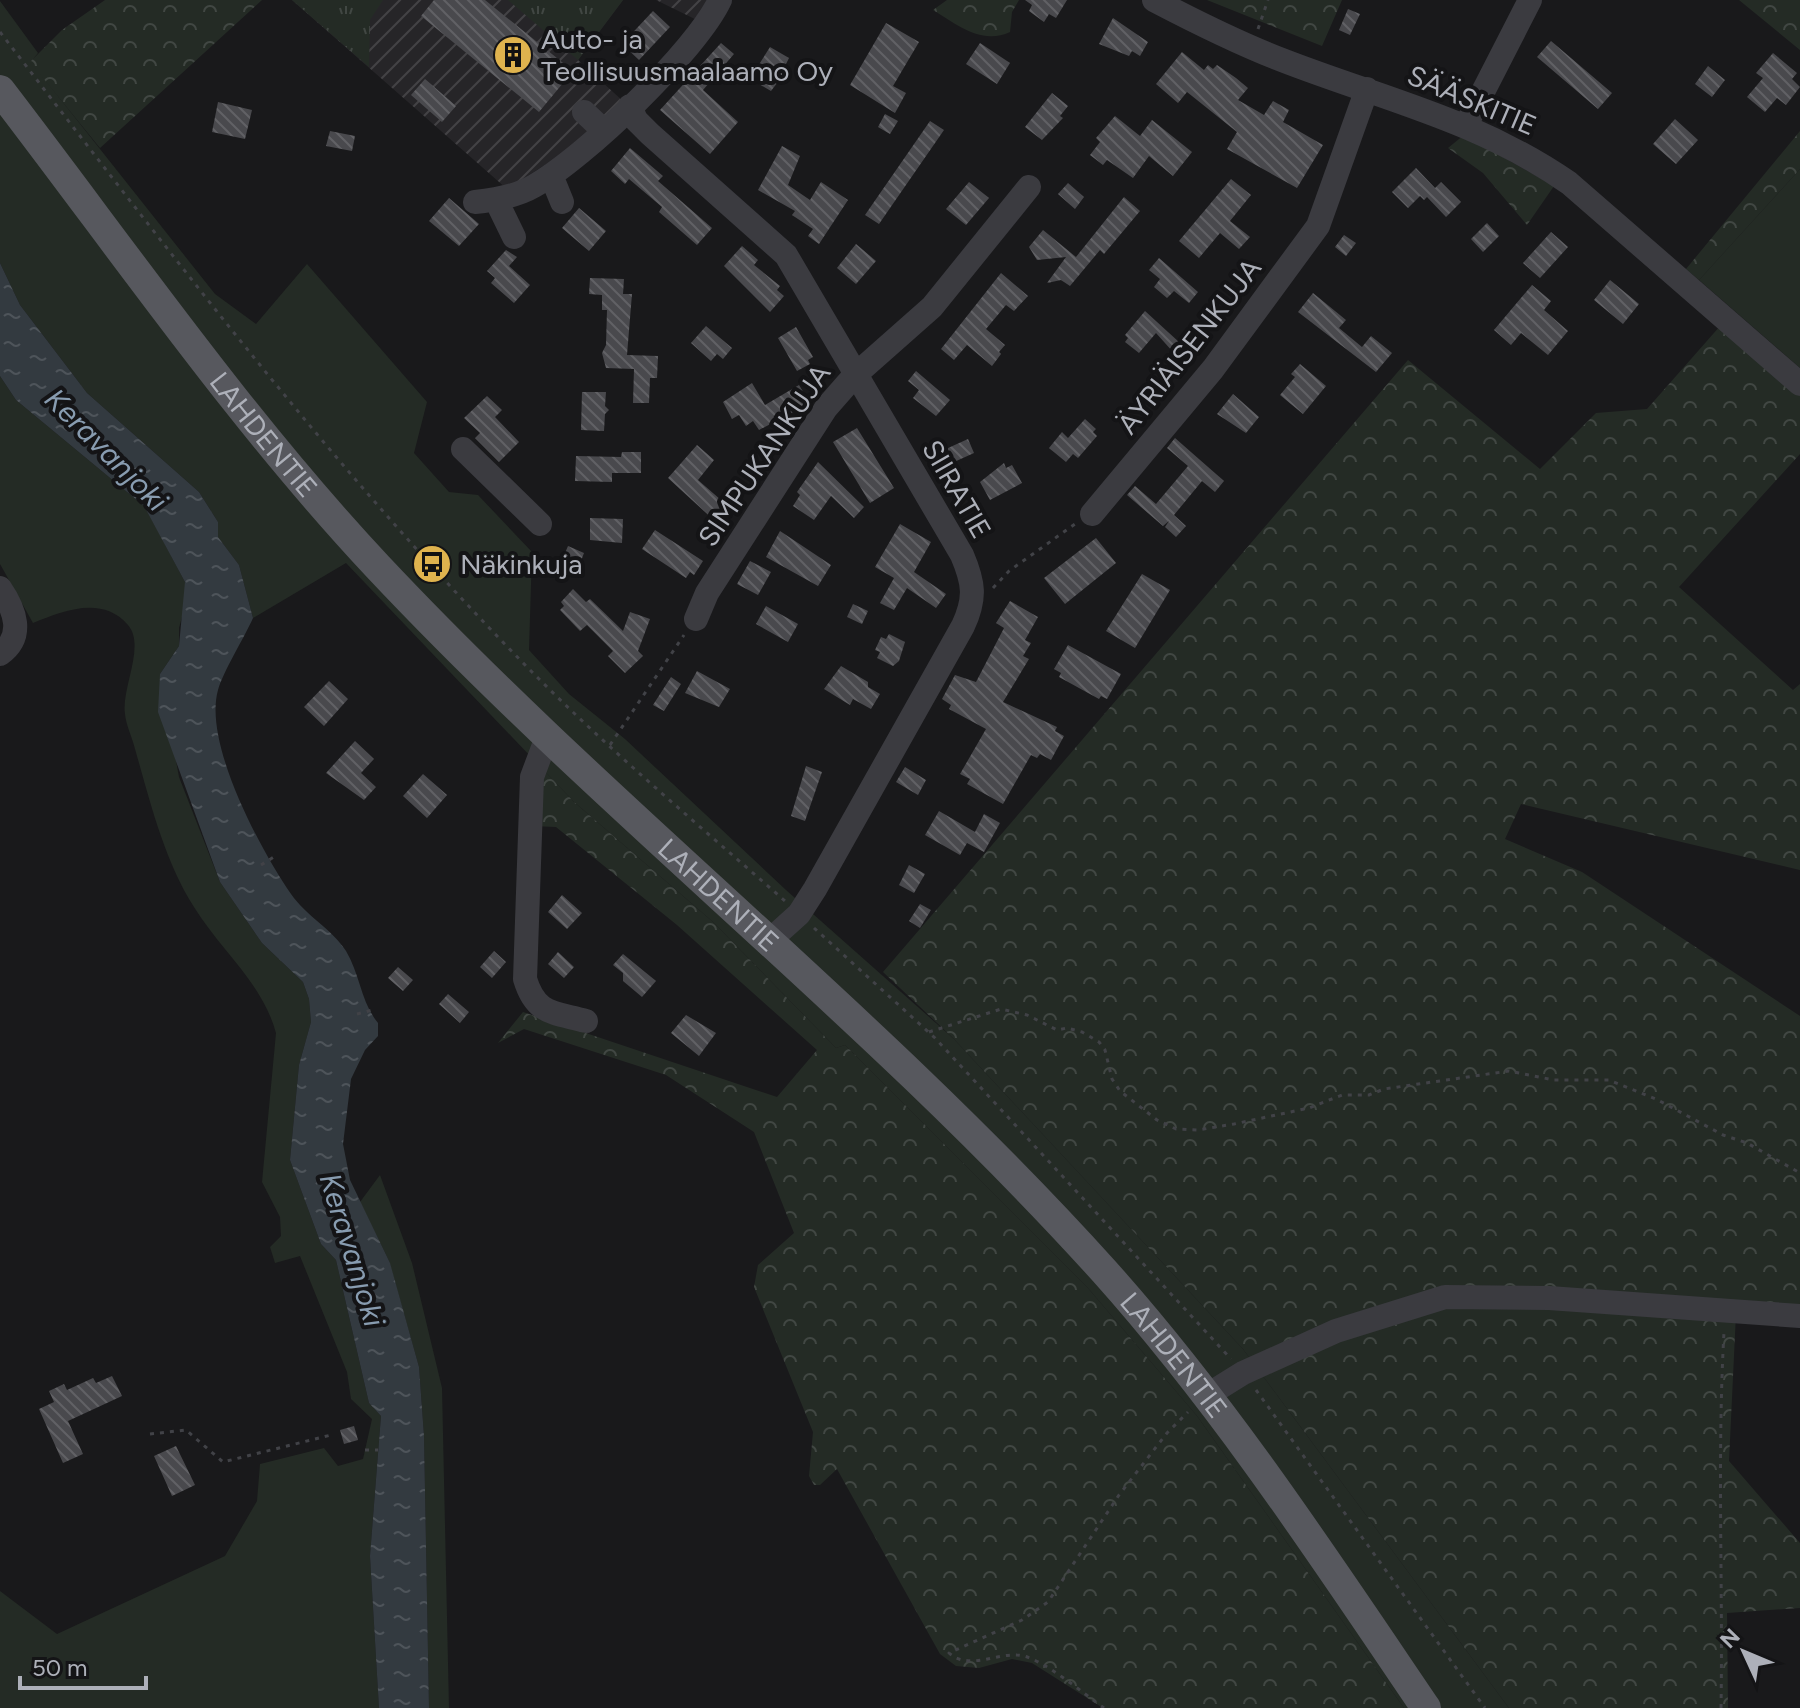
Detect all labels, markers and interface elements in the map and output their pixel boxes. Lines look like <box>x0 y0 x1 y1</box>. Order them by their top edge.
place label: Auto- ja Teollisuusmaalaamo Oy <box>541 22 833 88</box>
building icon: Auto- ja Teollisuusmaalaamo Oy <box>492 34 534 76</box>
street label: SÄÄSKITIE <box>1402 58 1542 142</box>
street label: ÄYRIÄISENKUJA <box>1110 251 1268 440</box>
street label: SIMPUKANKUJA <box>691 357 838 553</box>
street label: LAHDENTIE <box>203 365 325 504</box>
water label: Keravanjoki <box>37 381 176 519</box>
street label: SIIRATIE <box>915 434 999 544</box>
bus stop icon: Näkinkuja <box>411 543 453 585</box>
place label: Näkinkuja <box>460 547 583 581</box>
street label: LAHDENTIE <box>651 831 786 959</box>
water label: Keravanjoki <box>312 1169 394 1332</box>
street label: LAHDENTIE <box>1113 1285 1235 1425</box>
north arrow <box>1704 1612 1784 1692</box>
text: N <box>1714 1623 1746 1654</box>
scale bar <box>20 1640 146 1690</box>
text: 50 m <box>32 1653 88 1682</box>

